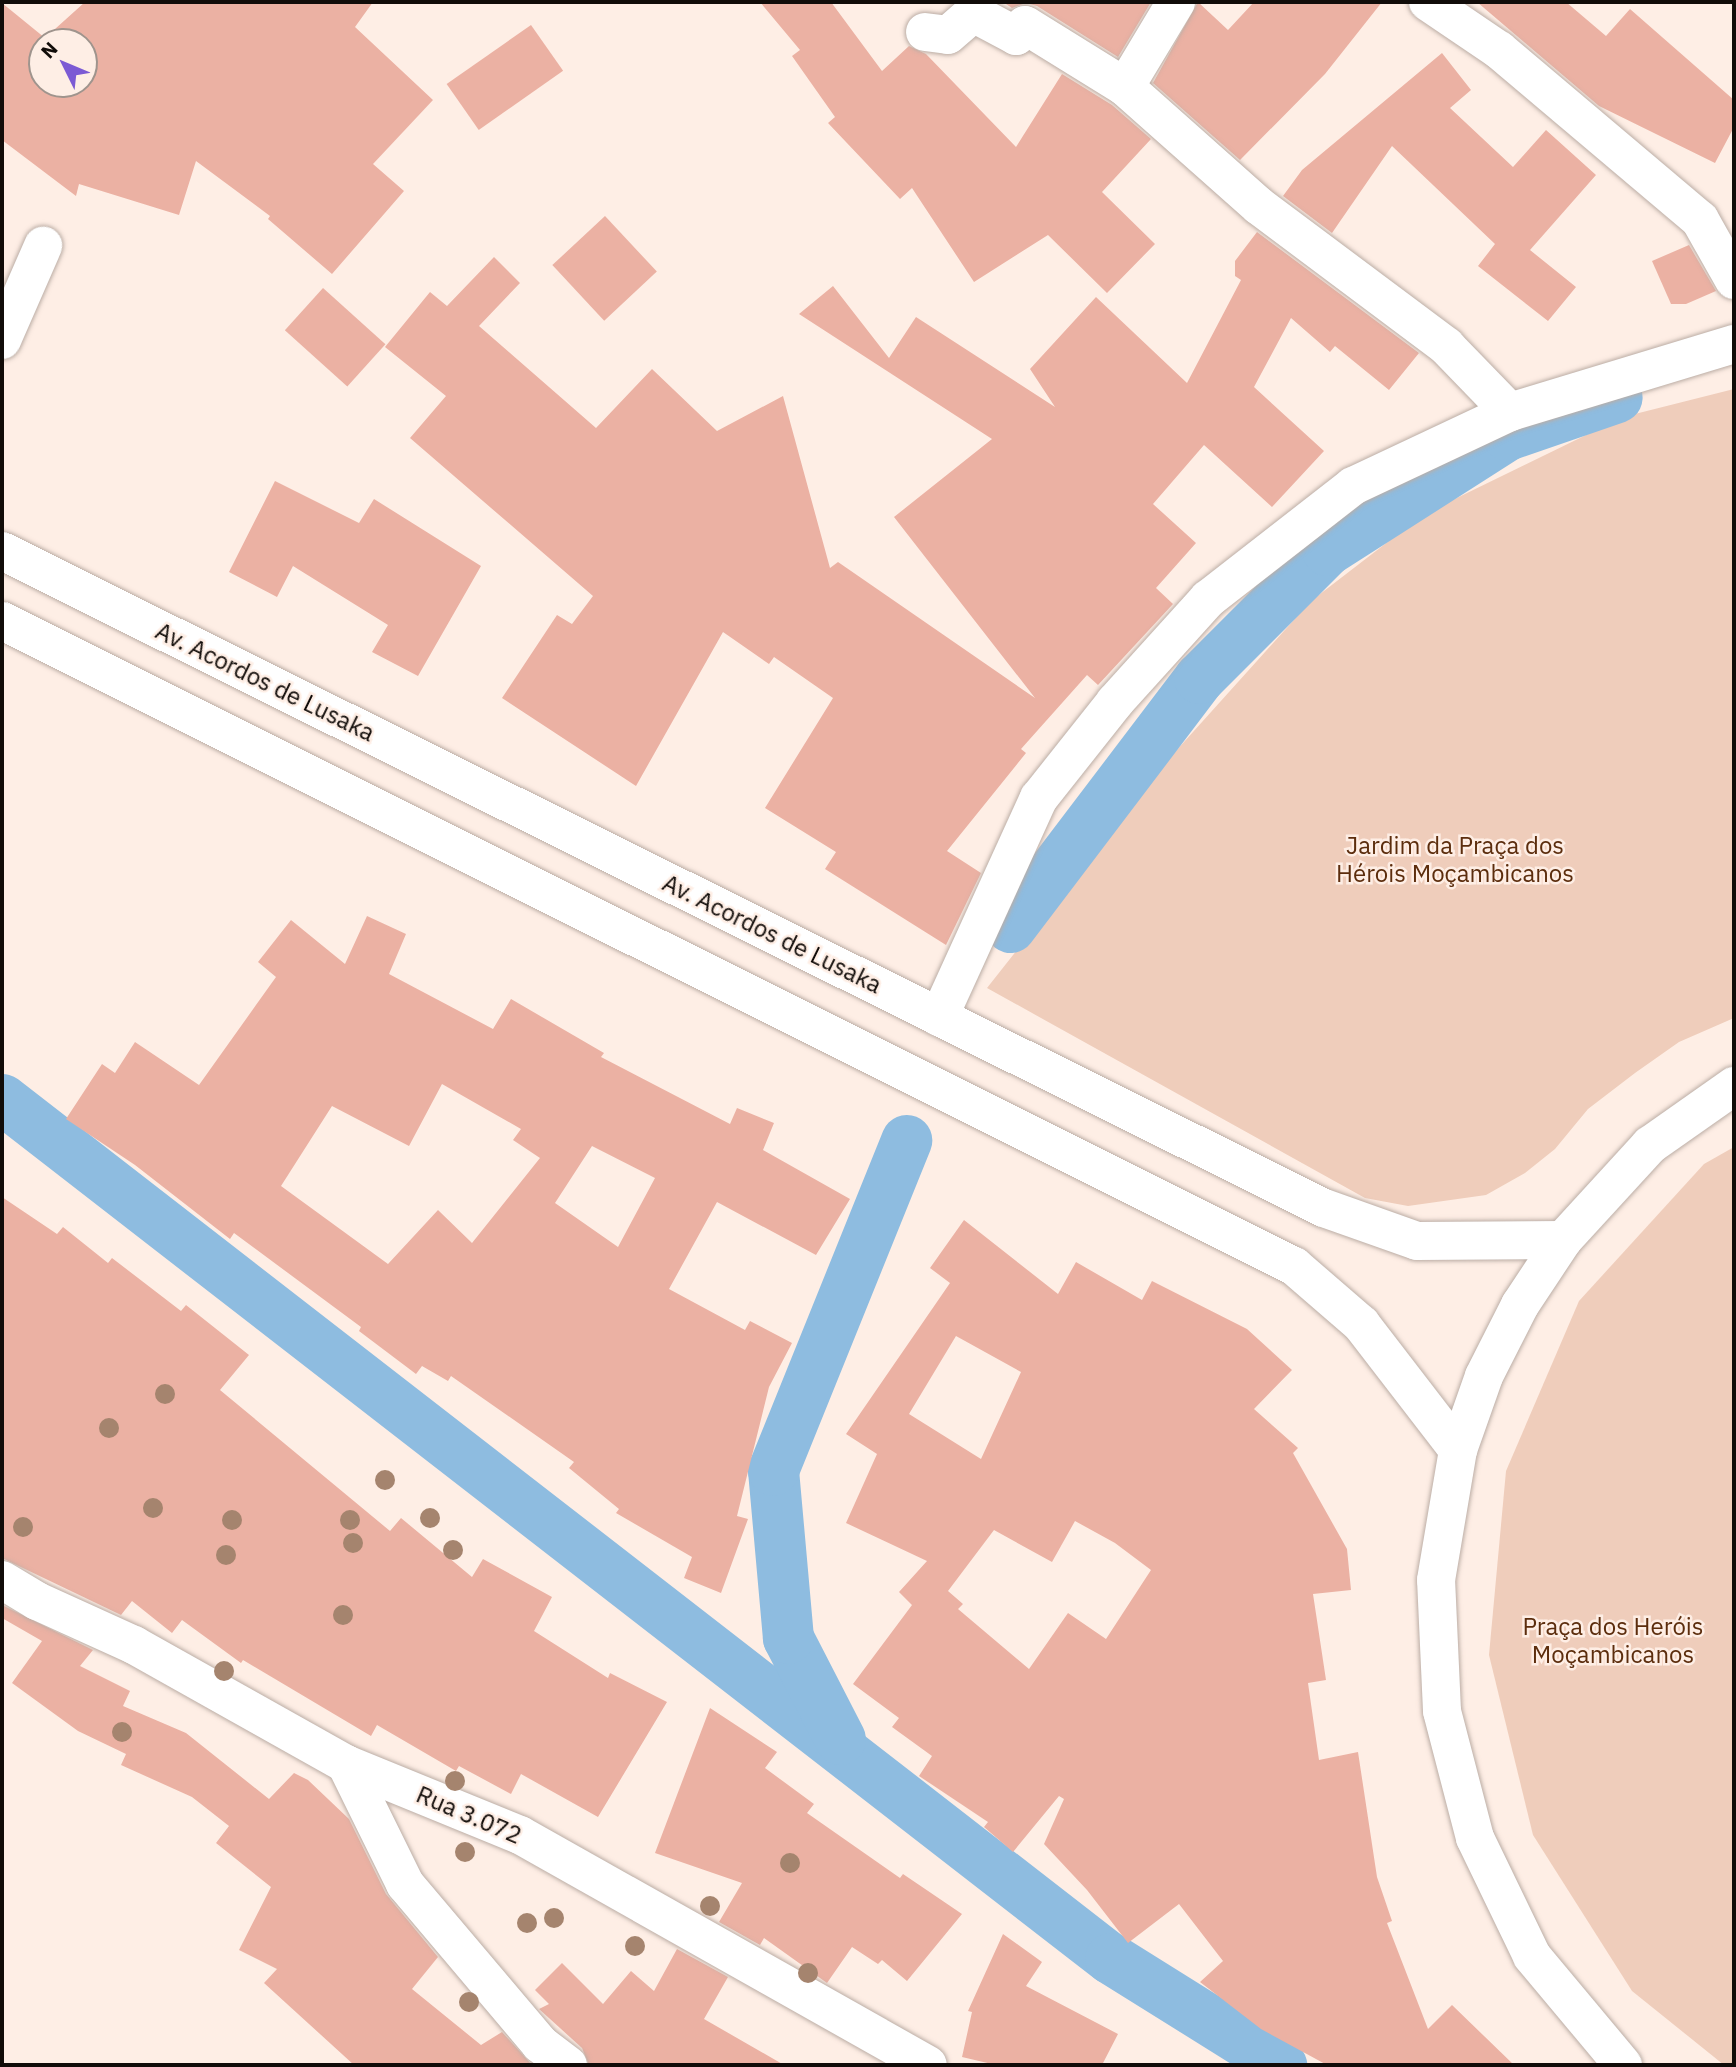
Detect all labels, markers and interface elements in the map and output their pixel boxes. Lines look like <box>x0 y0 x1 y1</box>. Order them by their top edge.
north arrow <box>28 28 98 98</box>
text: N <box>36 37 63 63</box>
street label: Av. Acordos de Lusaka <box>151 616 379 748</box>
park label: Jardim da Praça dos Hérois Moçambicanos <box>1336 832 1574 888</box>
street label: Av. Acordos de Lusaka <box>658 868 886 1000</box>
park label: Praça dos Heróis Moçambicanos <box>1522 1613 1704 1669</box>
street label: Rua 3.072 <box>412 1780 526 1850</box>

